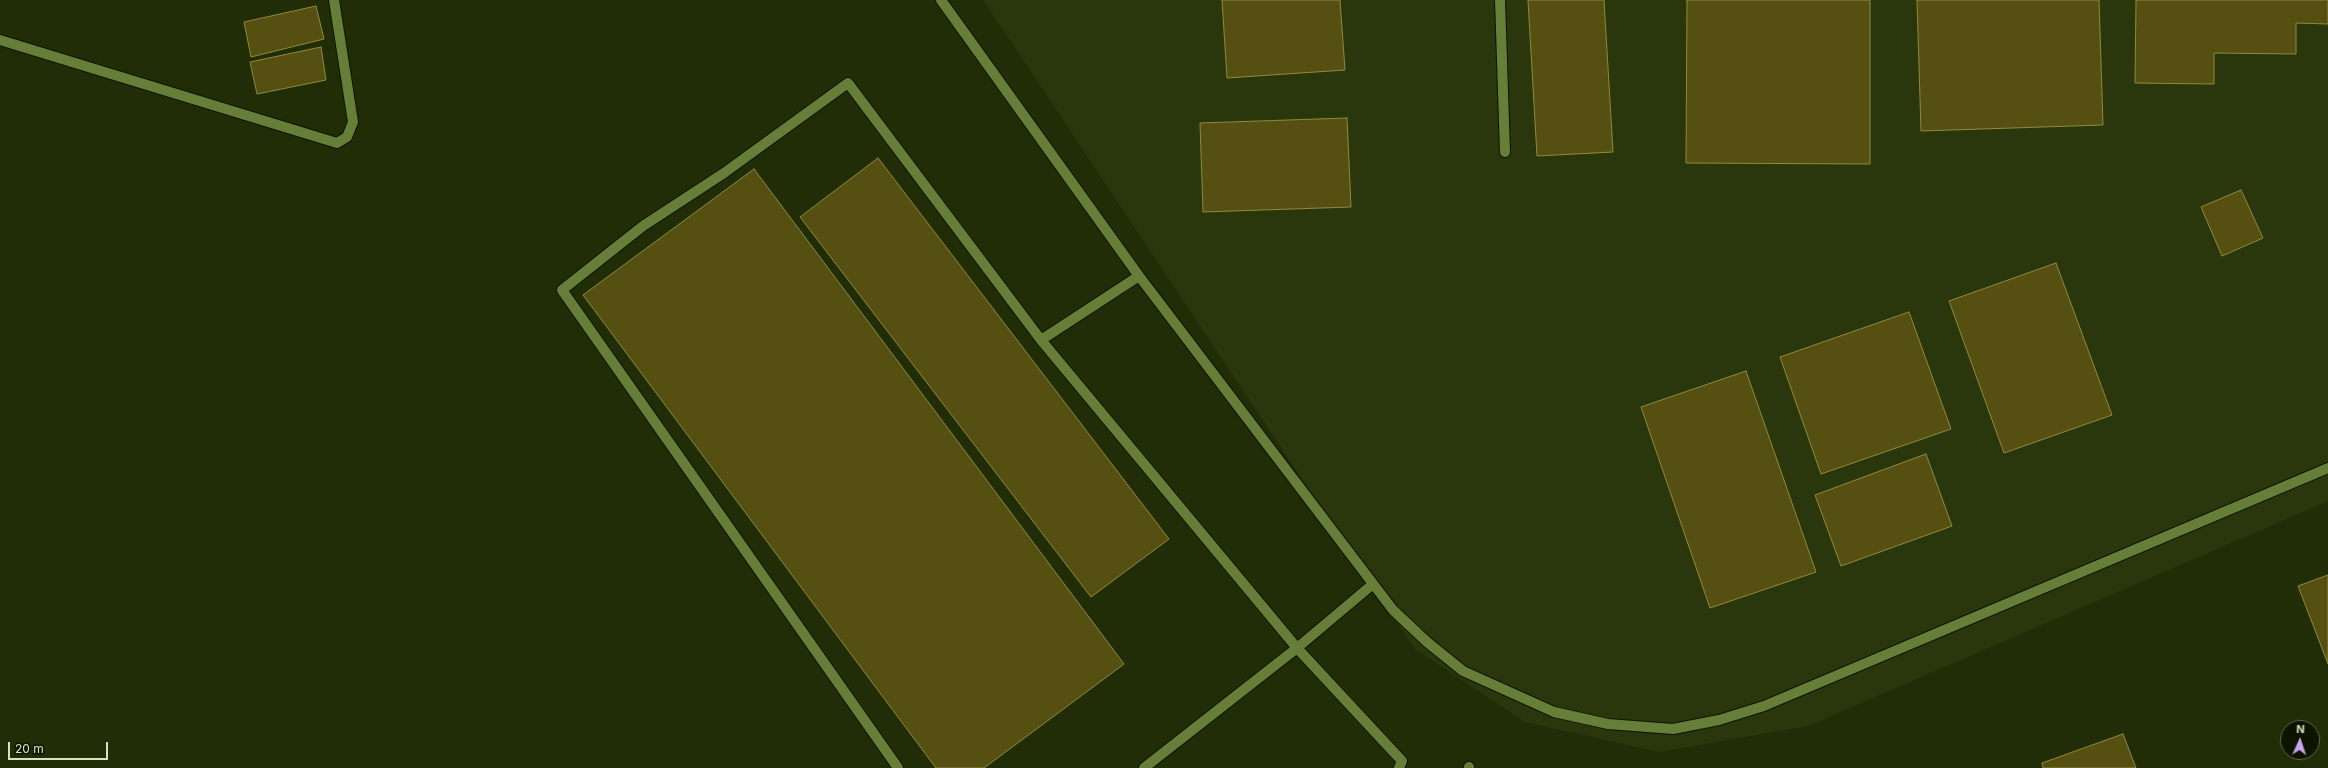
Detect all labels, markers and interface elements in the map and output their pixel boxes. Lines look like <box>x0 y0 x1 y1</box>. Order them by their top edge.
north arrow <box>2280 720 2320 760</box>
text: N <box>2296 722 2305 736</box>
scale bar <box>10 734 110 760</box>
text: 20 m <box>15 741 44 756</box>

